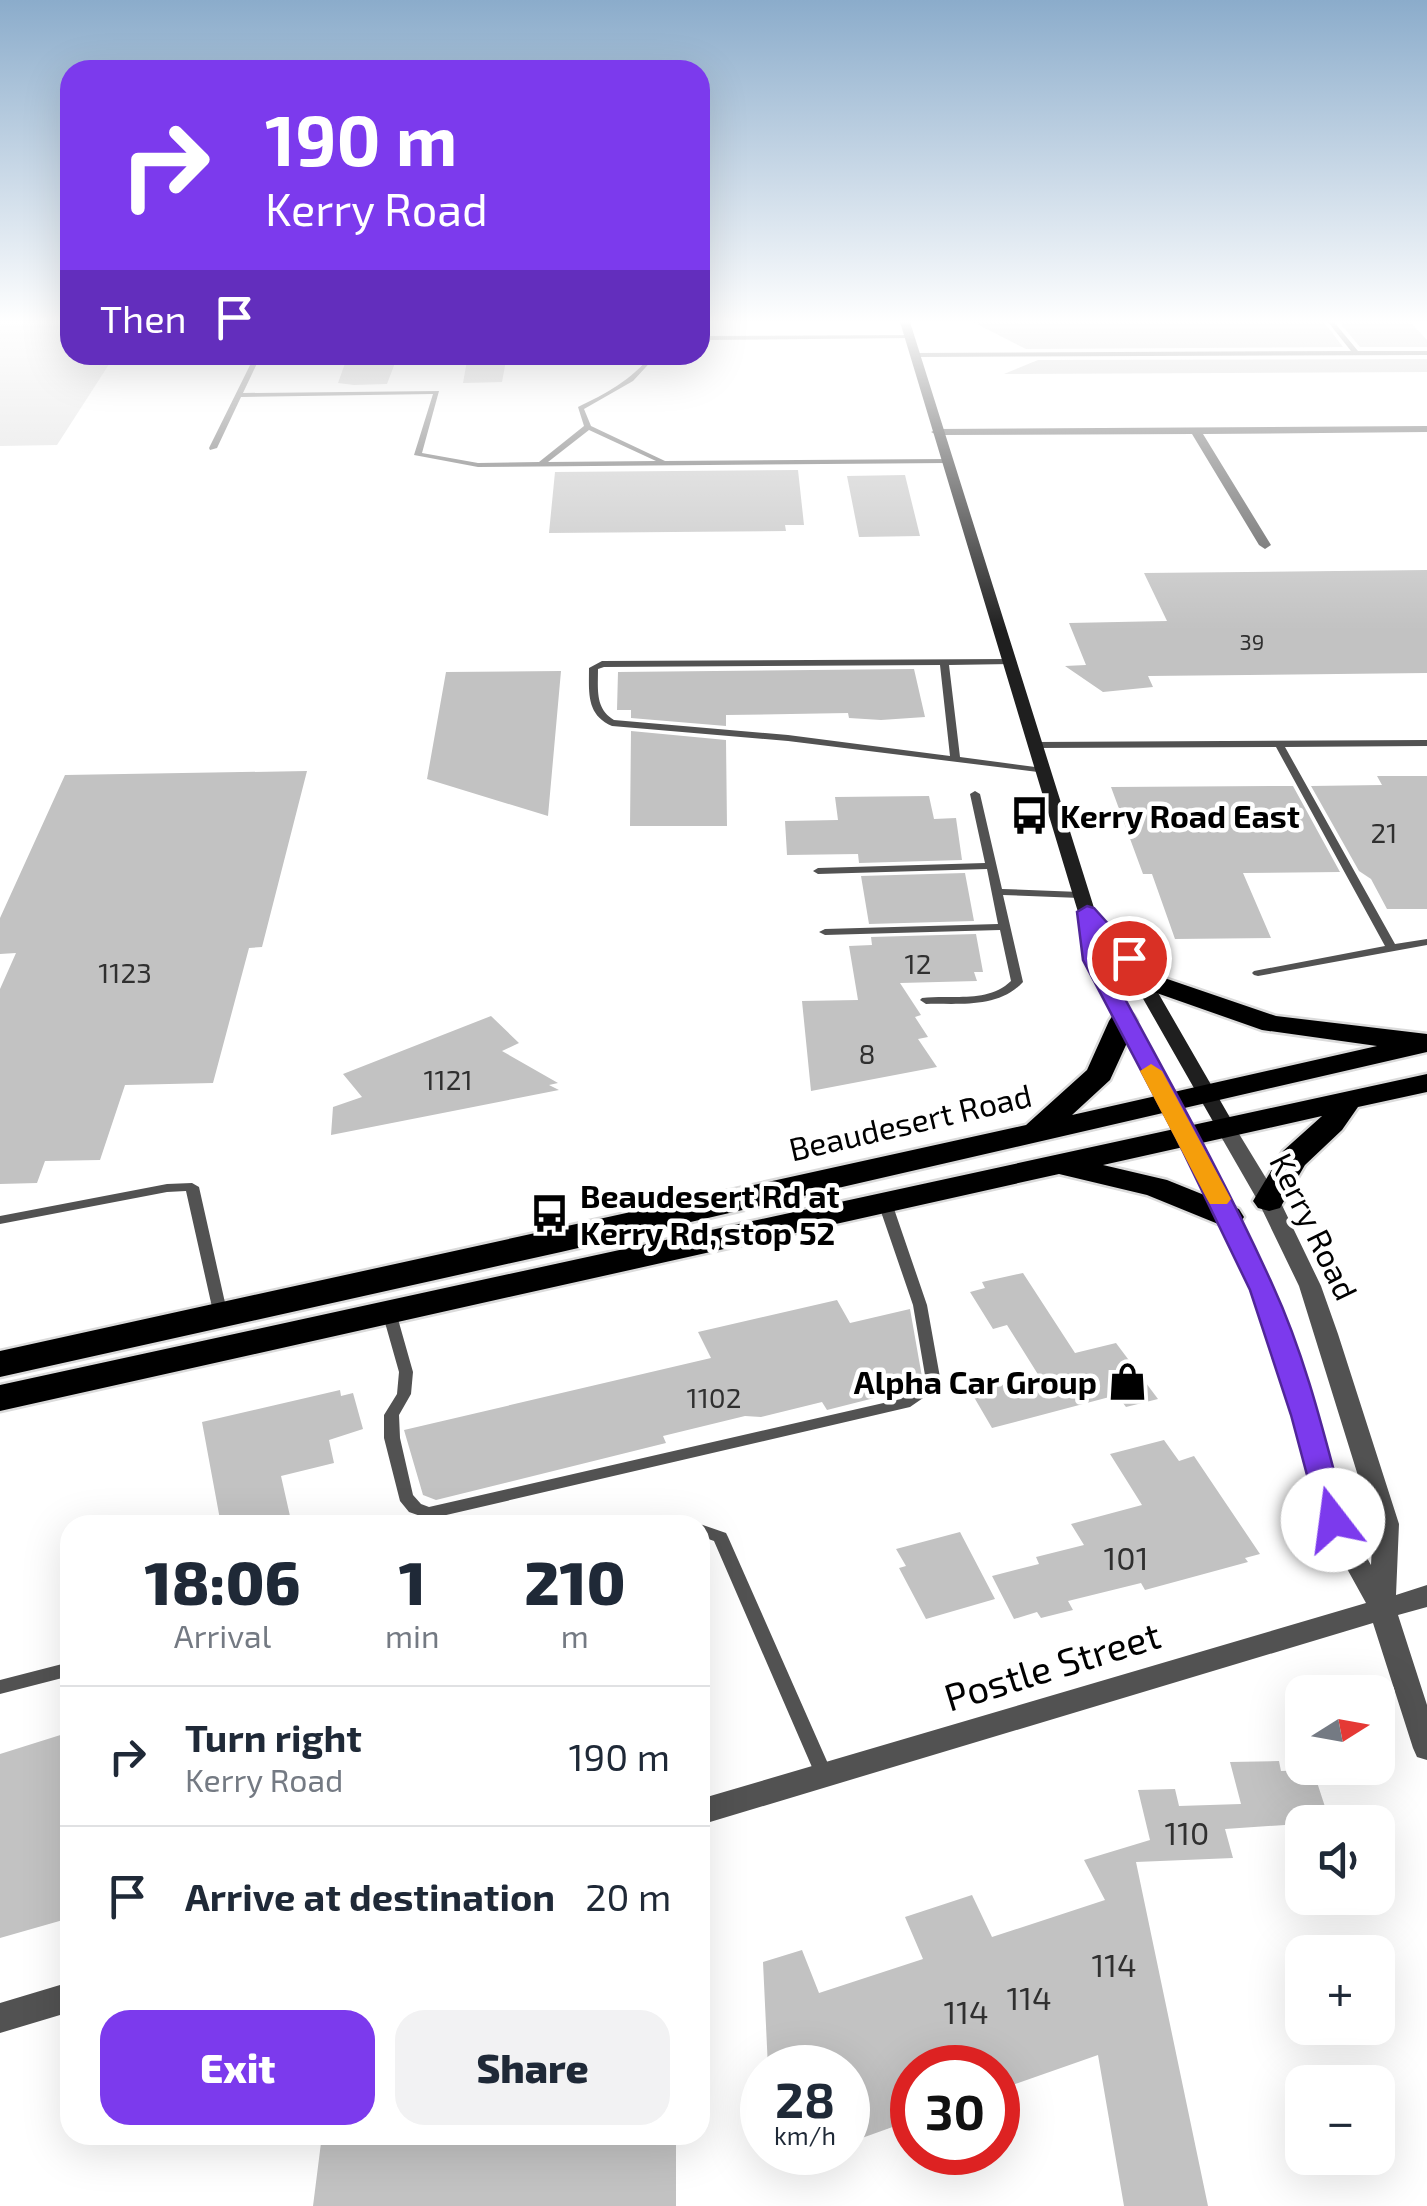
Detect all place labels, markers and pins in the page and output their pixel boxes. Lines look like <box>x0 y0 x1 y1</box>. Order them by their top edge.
bus stop icon: Kerry Road East <box>1009 794 1051 836</box>
place label: Kerry Road East <box>1060 796 1300 835</box>
pin <box>1087 916 1172 1001</box>
place label: Beaudesert Rd at Kerry Rd, stop 52 <box>580 1176 840 1252</box>
bus stop icon: Beaudesert Rd at Kerry Rd, stop 52 <box>529 1192 571 1234</box>
shop icon: Alpha Car Group <box>1106 1360 1148 1402</box>
place label: Alpha Car Group <box>854 1362 1097 1400</box>

